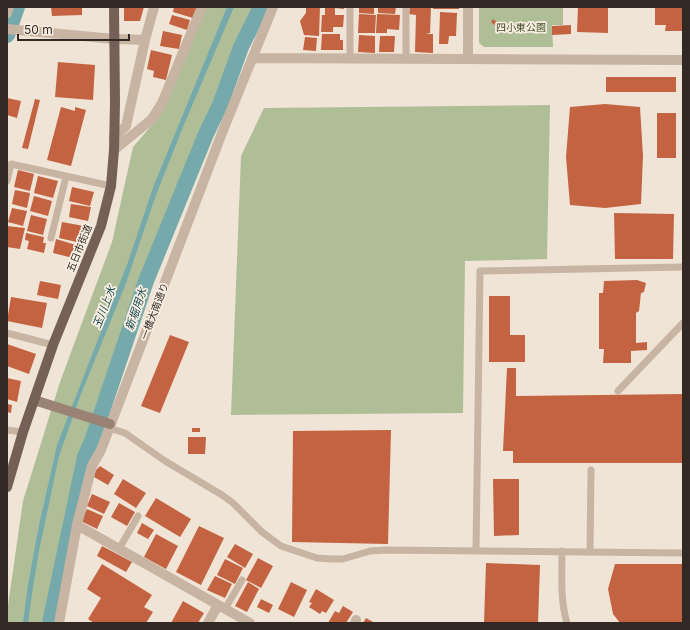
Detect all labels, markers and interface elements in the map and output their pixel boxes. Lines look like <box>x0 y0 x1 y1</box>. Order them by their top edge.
scale bar <box>18 16 129 42</box>
park label: 四小東公園 <box>496 21 546 33</box>
text: 50 m <box>24 22 53 37</box>
street label: 五日市街道 <box>64 223 94 273</box>
street label: 一橋大南通り <box>138 281 170 341</box>
water label: 玉川上水 <box>90 283 119 330</box>
water label: 新堀用水 <box>122 285 150 332</box>

